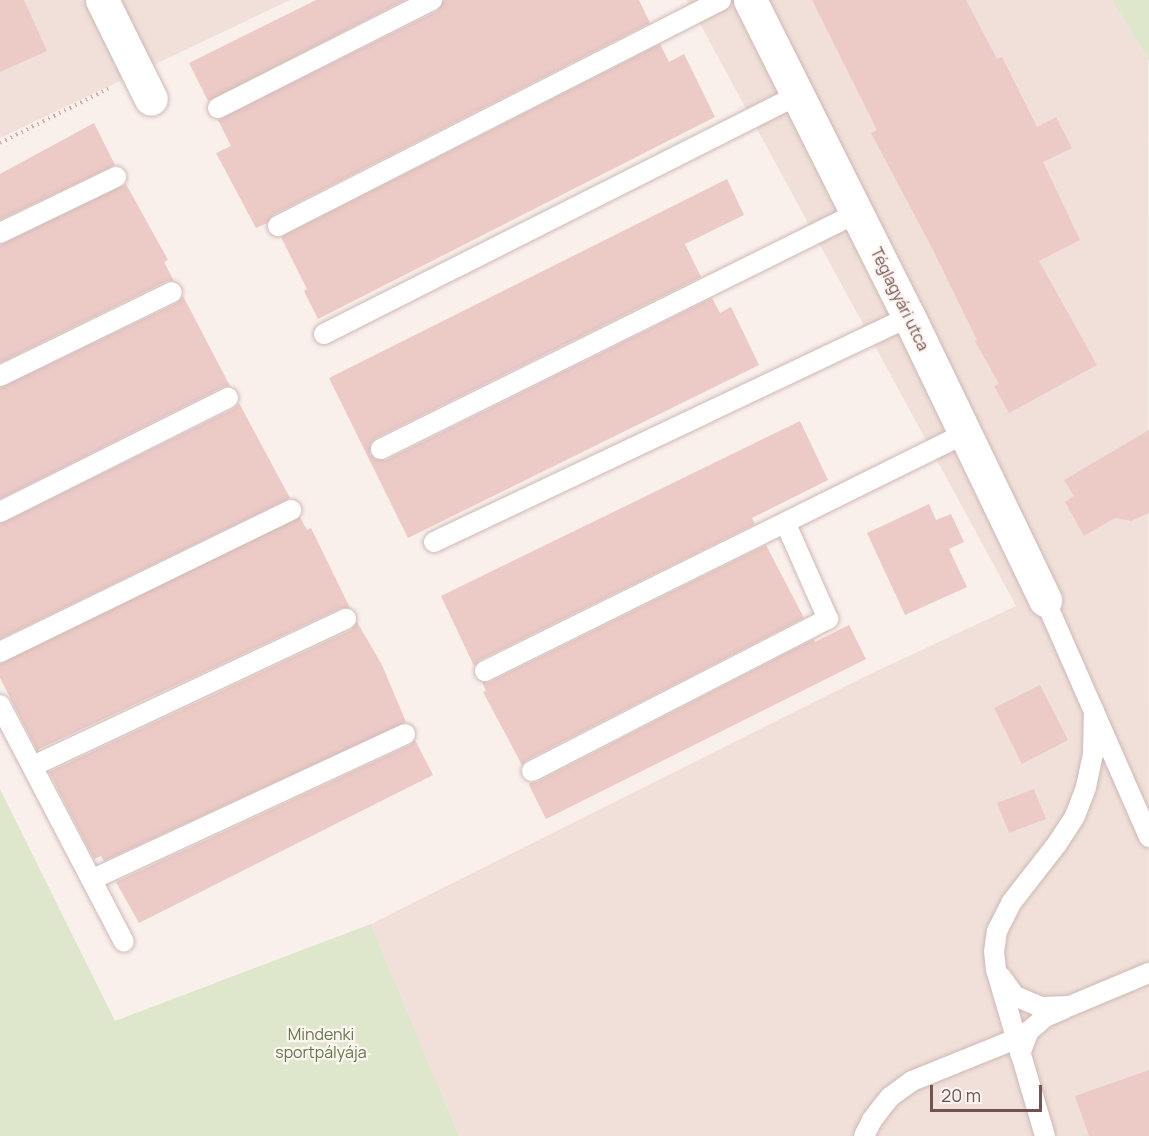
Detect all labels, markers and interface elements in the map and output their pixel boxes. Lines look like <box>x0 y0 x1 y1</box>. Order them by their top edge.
street label: Téglagyári utca <box>867 244 933 354</box>
park label: Mindenki sportpályája <box>275 1024 367 1062</box>
scale bar <box>933 1073 1046 1111</box>
text: 20 m <box>941 1083 981 1107</box>

